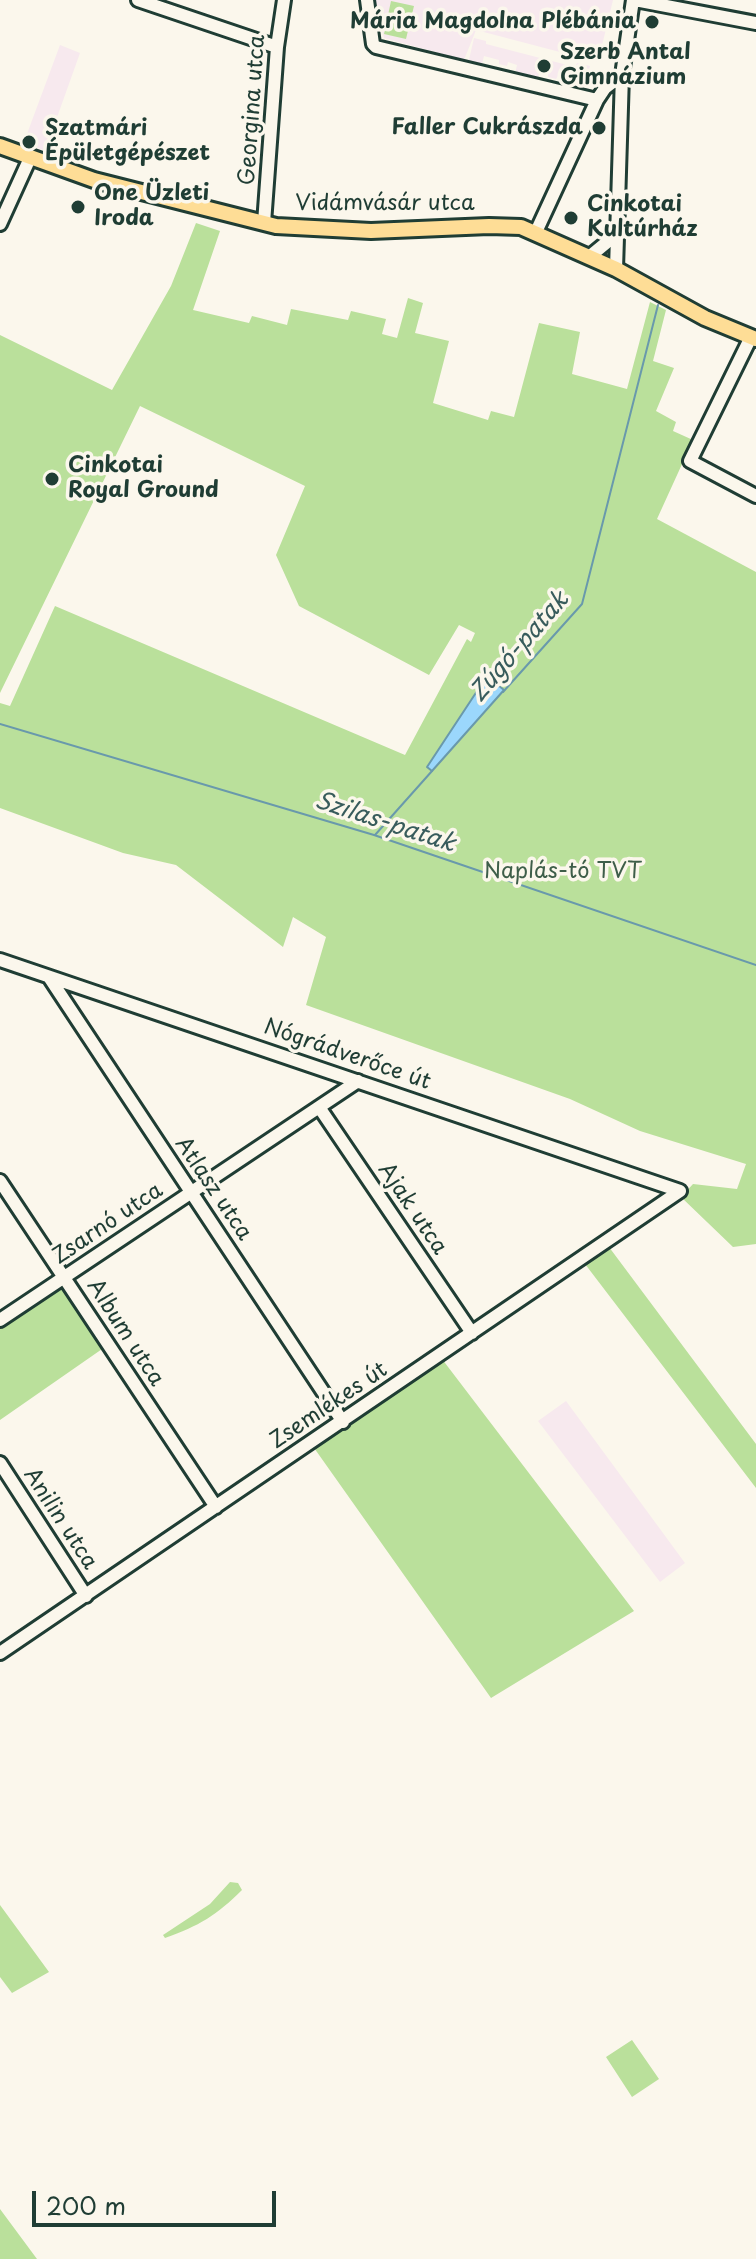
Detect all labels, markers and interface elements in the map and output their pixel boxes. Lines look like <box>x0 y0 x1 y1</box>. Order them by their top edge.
place label: Mária Magdolna Plébánia <box>350 9 636 35</box>
marker: Mária Magdolna Plébánia <box>643 13 661 31</box>
street label: Georgina utca <box>235 34 271 186</box>
place label: Szerb Antal Gimnázium <box>560 40 691 92</box>
marker: Szerb Antal Gimnázium <box>535 57 553 75</box>
place label: Faller Cukrászda <box>391 115 583 141</box>
place label: Szatmári Épületgépészet <box>45 116 210 168</box>
marker: Faller Cukrászda <box>590 119 608 137</box>
marker: Szatmári Épületgépészet <box>20 133 38 151</box>
place label: One Üzleti Iroda <box>94 181 209 232</box>
street label: Vidámvásár utca <box>295 191 475 217</box>
place label: Cinkotai Kultúrház <box>587 192 697 244</box>
marker: One Üzleti Iroda <box>69 198 87 216</box>
marker: Cinkotai Kultúrház <box>562 209 580 227</box>
place label: Cinkotai Royal Ground <box>68 453 219 504</box>
marker: Cinkotai Royal Ground <box>43 470 61 488</box>
water label: Zúgó-patak <box>464 586 576 708</box>
water label: Szilas-patak <box>311 787 459 859</box>
park label: Naplás-tó TVT <box>484 859 642 885</box>
street label: Nógrádverőce út <box>260 1014 434 1096</box>
street label: Atlasz utca <box>169 1132 257 1246</box>
street label: Ajak utca <box>372 1158 452 1260</box>
street label: Zsarnó utca <box>48 1178 168 1270</box>
street label: Album utca <box>81 1275 169 1391</box>
street label: Zsemlékes út <box>265 1357 393 1455</box>
street label: Anilin utca <box>17 1463 103 1575</box>
scale bar <box>36 2175 280 2225</box>
text: 200 m <box>46 2187 126 2223</box>

